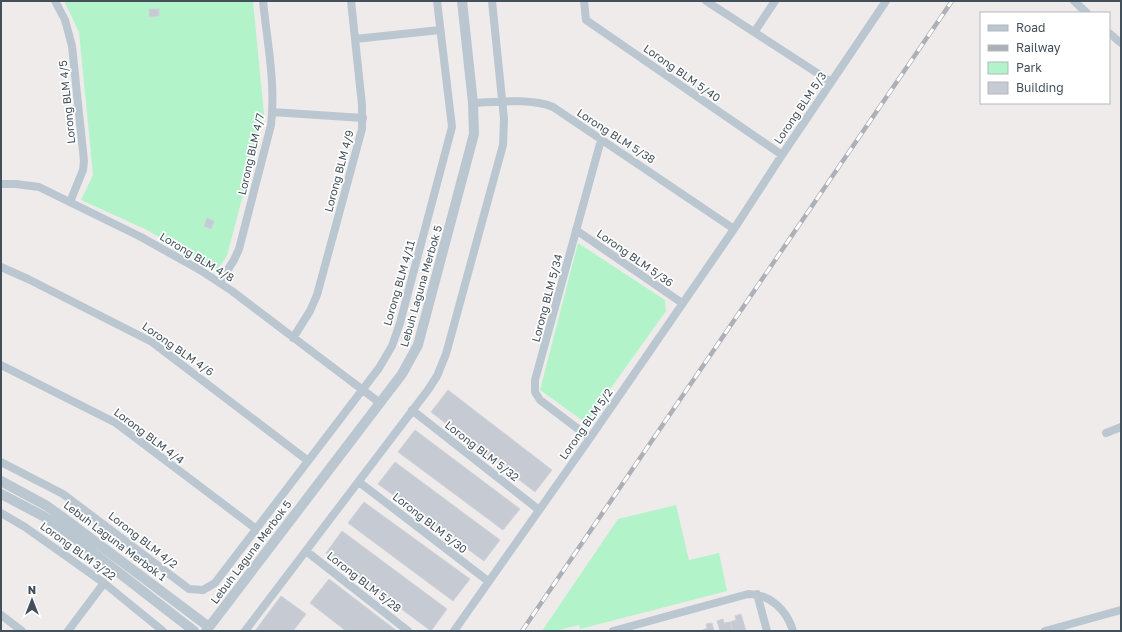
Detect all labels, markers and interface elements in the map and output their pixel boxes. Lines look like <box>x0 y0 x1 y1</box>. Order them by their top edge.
legend <box>980 12 1110 104</box>
text: Road <box>1016 20 1045 35</box>
text: Railway <box>1016 40 1061 55</box>
street label: Lorong BLM 5/40 <box>641 41 723 104</box>
street label: Lorong BLM 4/5 <box>56 60 77 145</box>
text: Park <box>1016 60 1042 75</box>
street label: Lorong BLM 5/3 <box>771 69 828 146</box>
text: Building <box>1016 80 1064 95</box>
street label: Lorong BLM 5/38 <box>575 105 658 166</box>
street label: Lorong BLM 4/7 <box>235 112 266 196</box>
street label: Lorong BLM 4/9 <box>321 128 356 213</box>
street label: Lebuh Laguna Merbok 5 <box>397 223 444 348</box>
street label: Lorong BLM 5/36 <box>595 226 676 289</box>
street label: Lorong BLM 4/8 <box>158 229 237 284</box>
street label: Lorong BLM 4/11 <box>380 239 417 327</box>
street label: Lorong BLM 5/34 <box>529 252 565 343</box>
street label: Lorong BLM 4/6 <box>140 319 217 378</box>
street label: Lorong BLM 5/2 <box>556 386 615 462</box>
street label: Lorong BLM 4/4 <box>112 405 187 466</box>
street label: Lorong BLM 5/32 <box>443 418 522 483</box>
street label: Lorong BLM 5/30 <box>391 490 470 556</box>
street label: Lebuh Laguna Merbok 5 <box>207 497 294 606</box>
street label: Lebuh Laguna Merbok 1 <box>61 498 169 583</box>
street label: Lorong BLM 4/2 <box>106 509 180 571</box>
street label: Lorong BLM 3/22 <box>38 519 119 582</box>
street label: Lorong BLM 5/28 <box>325 549 404 615</box>
north arrow <box>12 580 52 620</box>
text: N <box>28 583 36 596</box>

